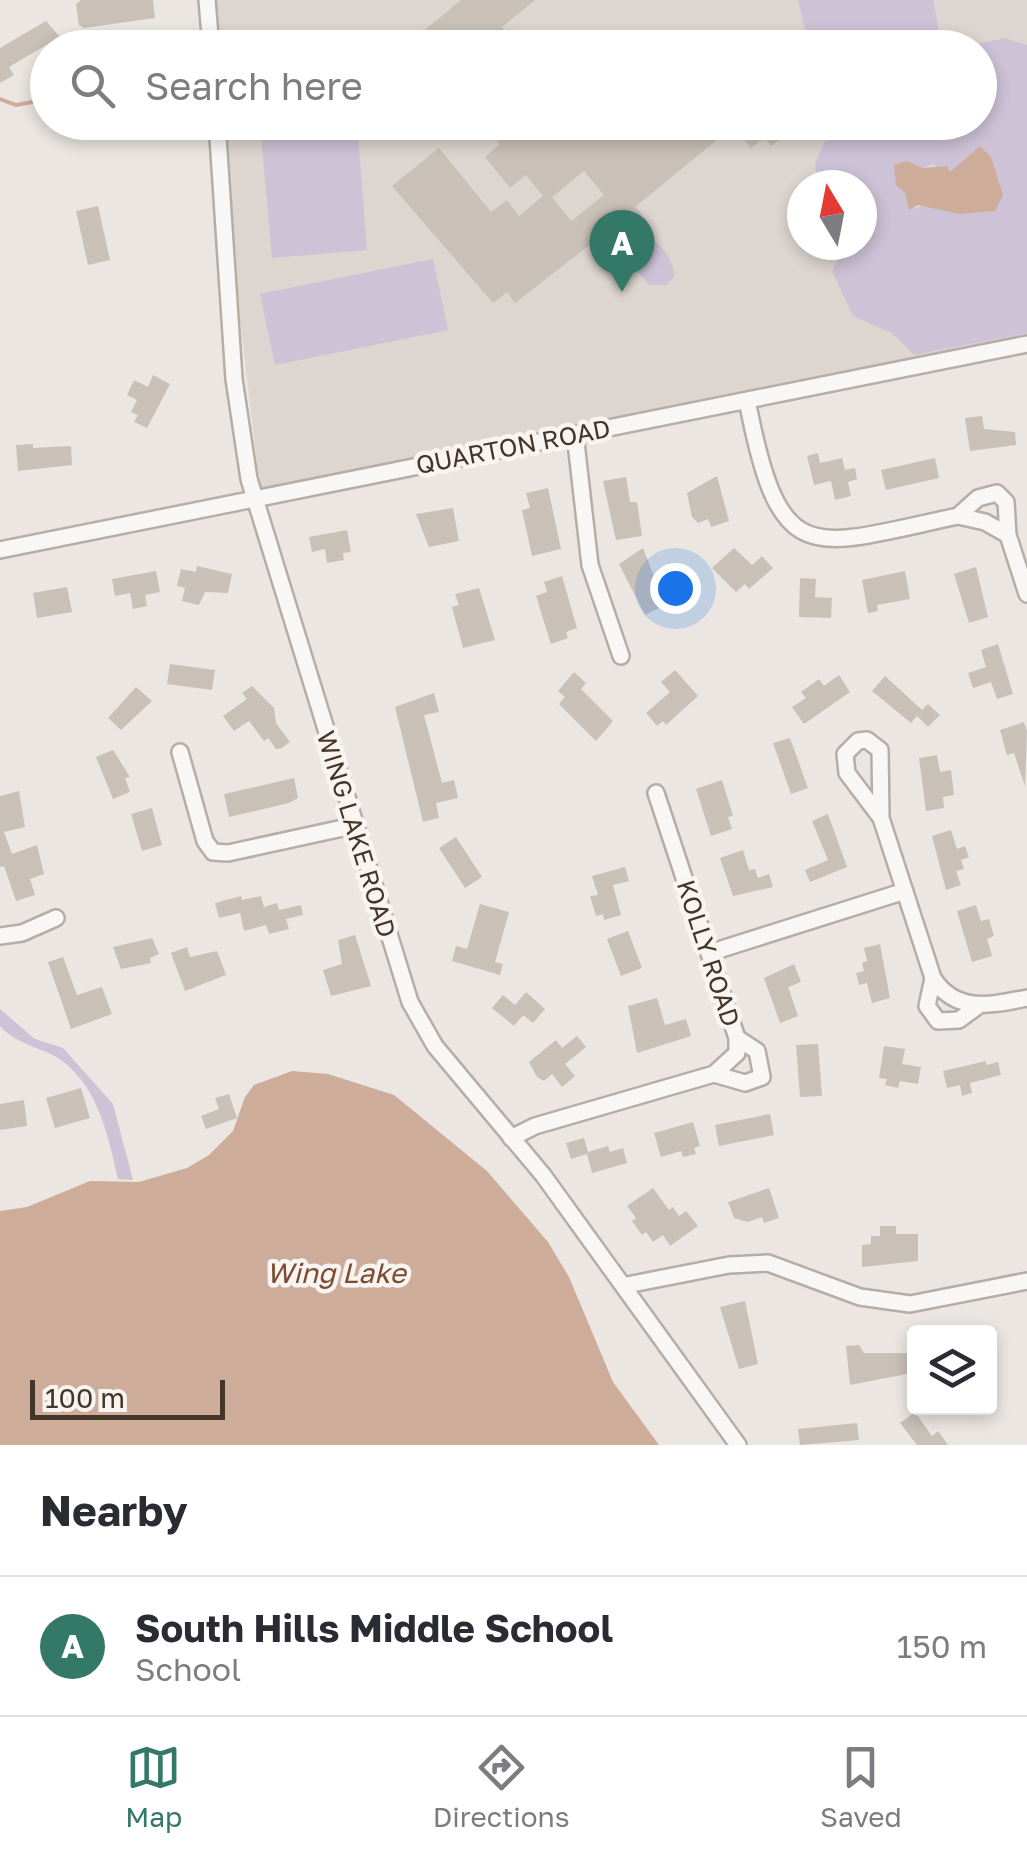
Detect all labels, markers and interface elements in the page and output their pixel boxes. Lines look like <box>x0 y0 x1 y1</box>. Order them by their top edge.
search box <box>30 30 997 140</box>
icon: search <box>65 58 120 113</box>
text: Search here <box>145 63 363 108</box>
north arrow <box>787 170 877 260</box>
pin: A <box>590 210 654 292</box>
street label: QUARTON ROAD <box>413 412 613 480</box>
your location <box>650 563 701 614</box>
street label: WING LAKE ROAD <box>311 727 403 941</box>
street label: KOLLY ROAD <box>671 876 747 1030</box>
water label: Wing Lake <box>266 1256 407 1289</box>
map controls <box>907 1325 997 1415</box>
button: layers <box>907 1325 997 1415</box>
scale bar <box>30 1375 225 1420</box>
text: 100 m <box>45 1381 125 1414</box>
text: Nearby <box>40 1485 188 1535</box>
text: South Hills Middle School <box>135 1605 613 1650</box>
text: A <box>61 1627 84 1665</box>
text: 150 m <box>897 1627 987 1665</box>
text: School <box>135 1650 241 1688</box>
tab: Map <box>125 1740 182 1833</box>
tab: Directions <box>433 1740 570 1833</box>
tab: Saved <box>820 1740 902 1833</box>

